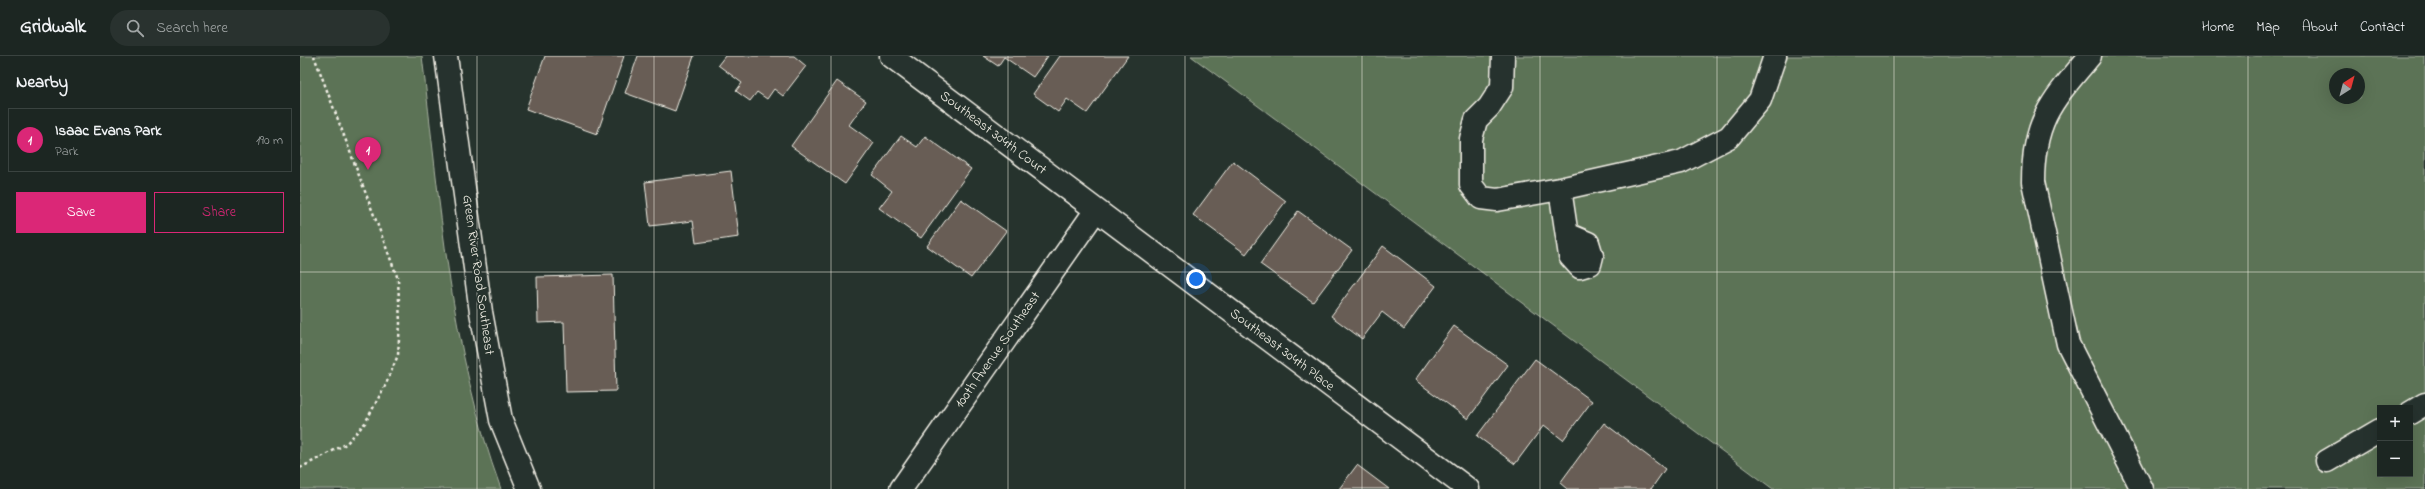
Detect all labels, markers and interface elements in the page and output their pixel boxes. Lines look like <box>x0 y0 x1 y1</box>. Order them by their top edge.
search box <box>110 10 390 46</box>
text: Gridwalk <box>20 14 86 41</box>
icon: search <box>124 17 146 39</box>
text: Search here <box>156 17 228 39</box>
text: Home <box>2202 17 2234 38</box>
text: Map <box>2256 17 2280 38</box>
text: About <box>2302 17 2338 38</box>
text: Contact <box>2360 17 2405 38</box>
north arrow <box>2329 68 2365 104</box>
text: Nearby <box>16 70 68 95</box>
street label: Southeast 304th Court <box>935 86 1051 180</box>
text: Isaac Evans Park <box>55 120 162 142</box>
text: 1 <box>28 131 32 150</box>
text: 190 m <box>256 131 283 150</box>
pin: 1 <box>355 137 381 170</box>
text: Park <box>55 142 79 161</box>
button: Save <box>16 192 146 233</box>
button: Share <box>154 192 284 233</box>
street label: Green River Road Southeast <box>456 194 500 357</box>
your location <box>1186 269 1206 289</box>
street label: 100th Avenue Southeast <box>950 287 1046 413</box>
street label: Southeast 304th Place <box>1225 303 1340 397</box>
map controls <box>2377 405 2413 477</box>
button: + <box>2377 405 2413 441</box>
button: − <box>2377 441 2413 477</box>

